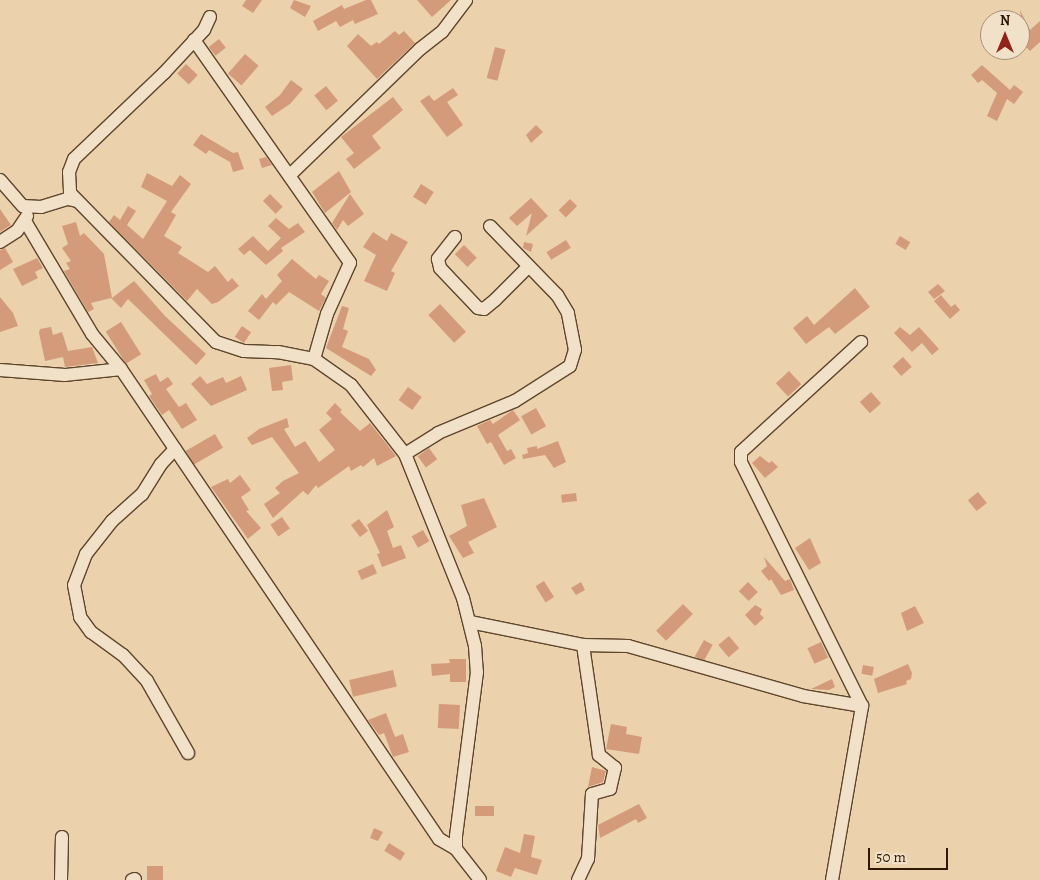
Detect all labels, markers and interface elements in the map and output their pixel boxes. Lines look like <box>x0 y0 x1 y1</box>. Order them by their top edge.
north arrow <box>980 10 1030 60</box>
text: N <box>1000 11 1010 30</box>
scale bar <box>870 838 950 870</box>
text: 50 m <box>876 847 906 867</box>

